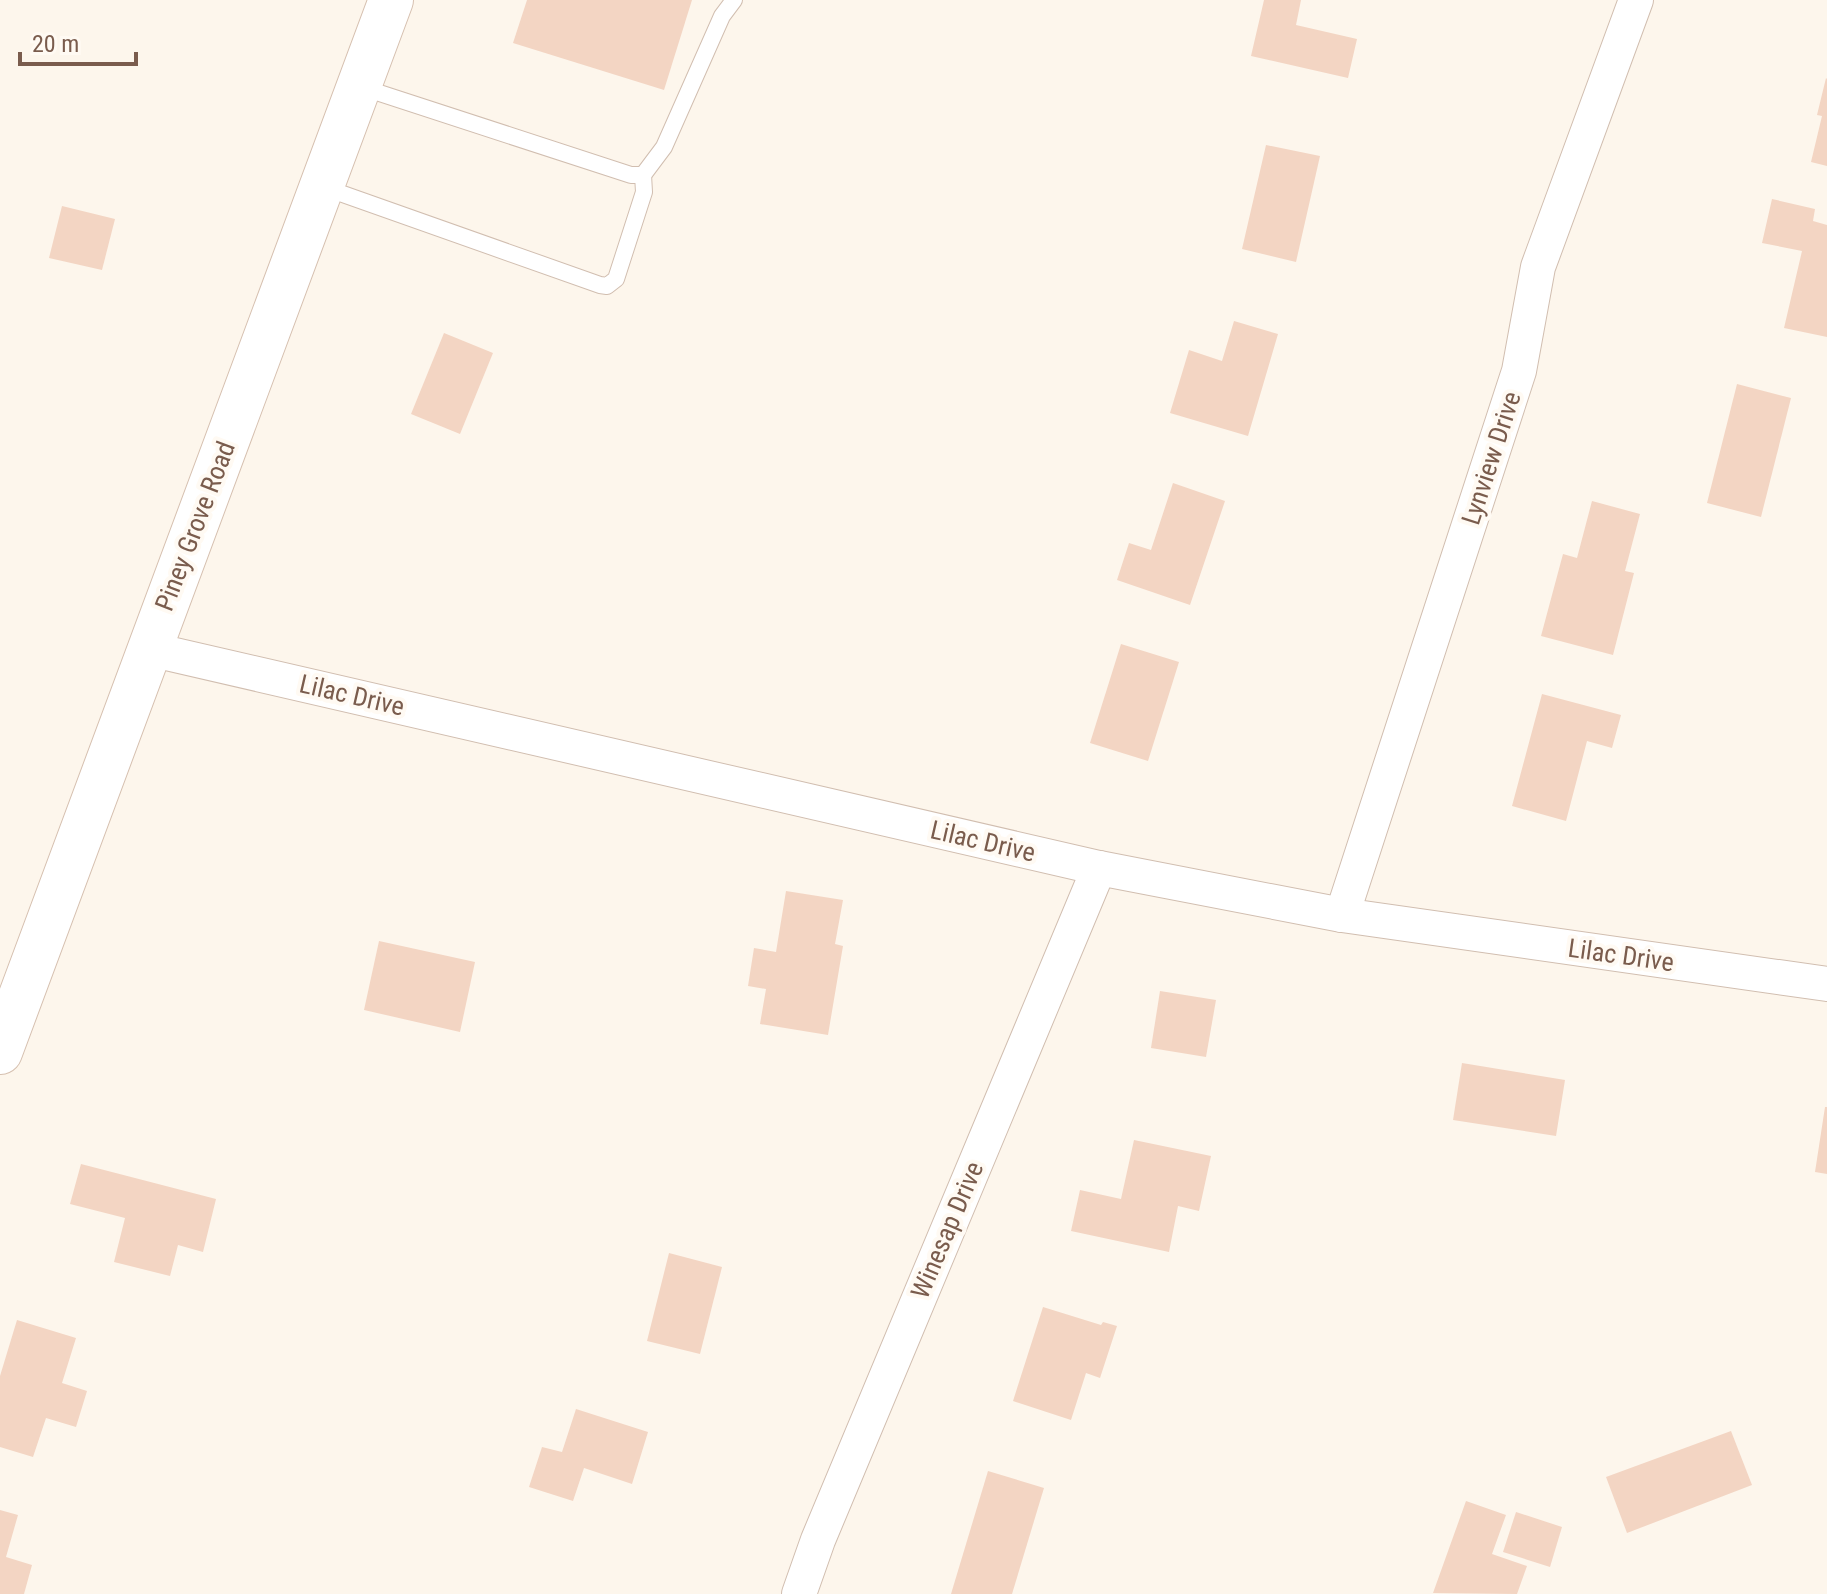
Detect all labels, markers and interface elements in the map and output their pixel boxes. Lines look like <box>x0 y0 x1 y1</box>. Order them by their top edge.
scale bar <box>20 16 136 66</box>
text: 20 m <box>32 30 79 58</box>
street label: Lynview Drive <box>1455 388 1527 528</box>
street label: Piney Grove Road <box>149 437 241 615</box>
street label: Lilac Drive <box>297 668 407 722</box>
street label: Lilac Drive <box>928 814 1038 868</box>
street label: Lilac Drive <box>1566 933 1676 977</box>
street label: Winesap Drive <box>905 1157 989 1303</box>

